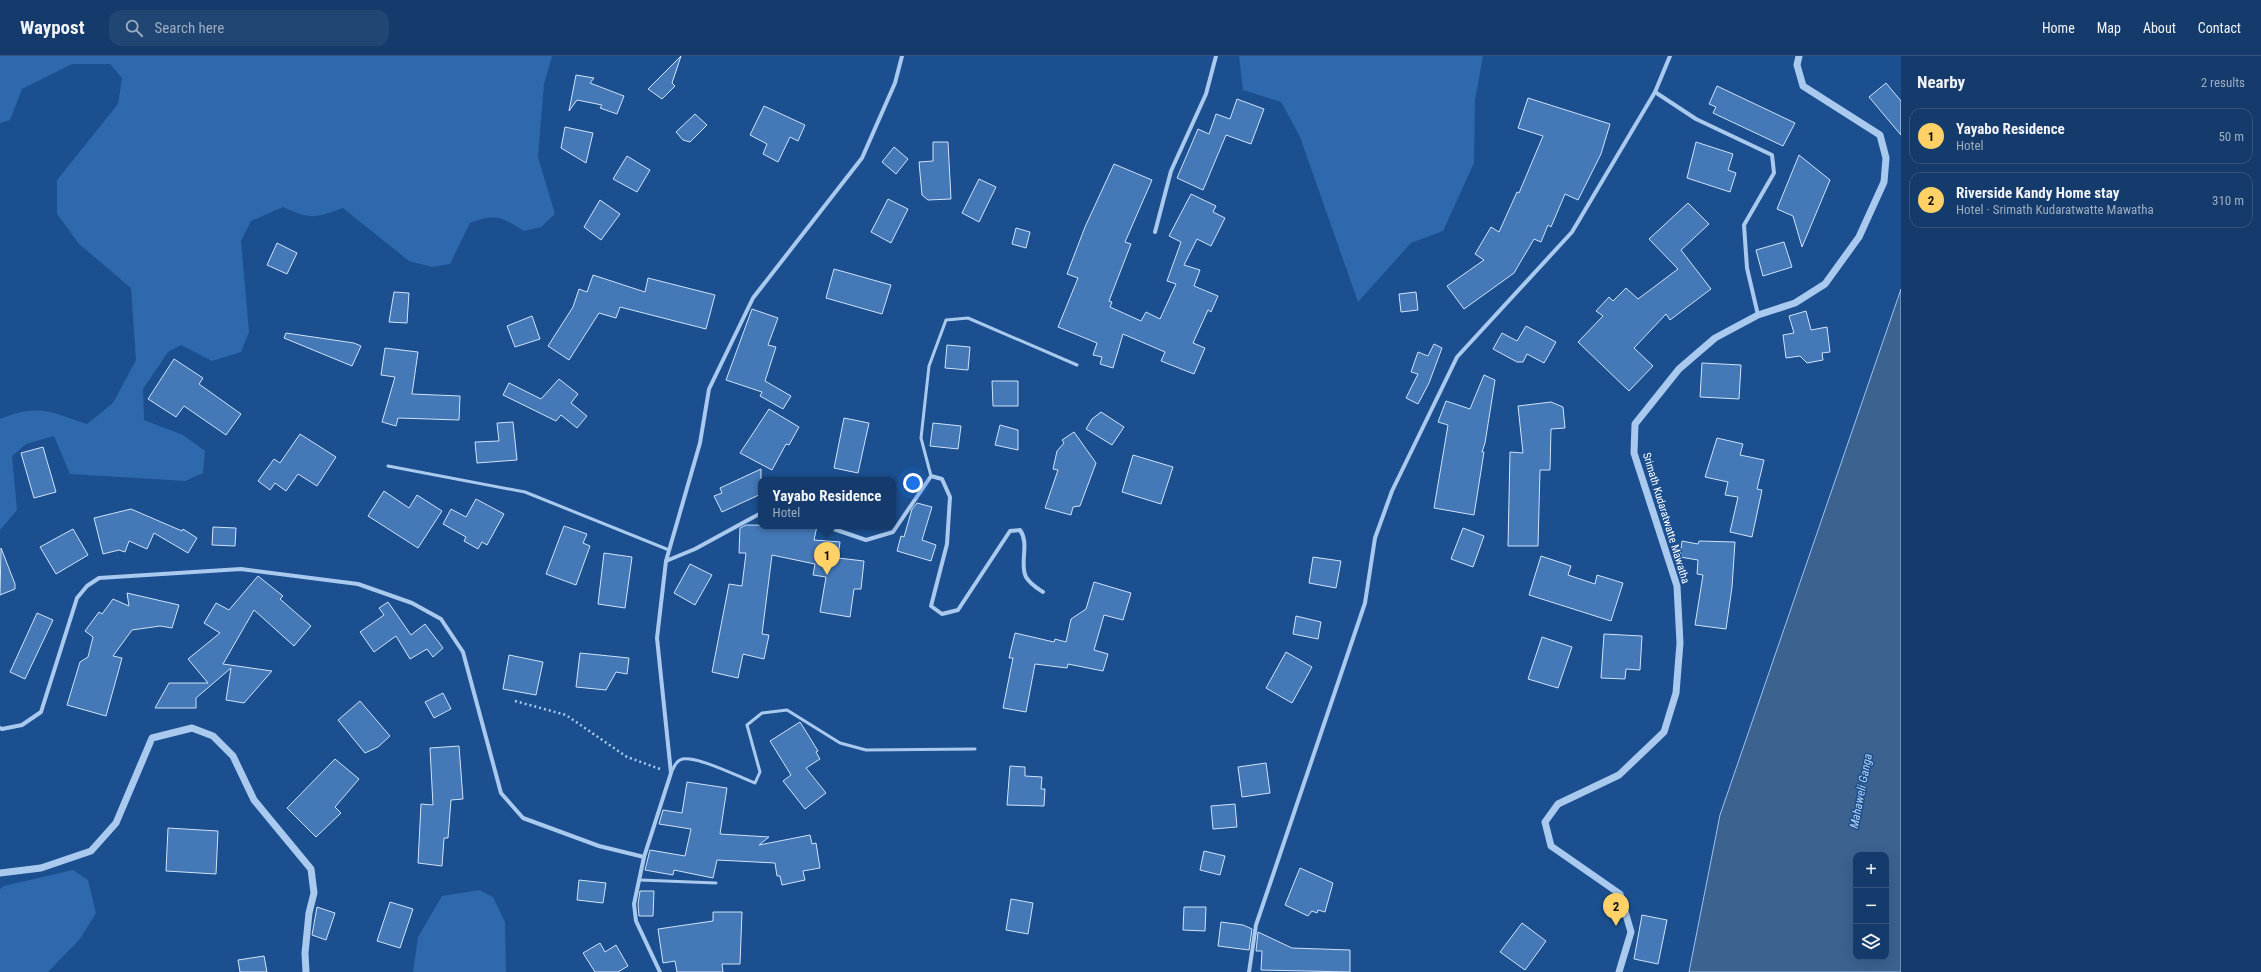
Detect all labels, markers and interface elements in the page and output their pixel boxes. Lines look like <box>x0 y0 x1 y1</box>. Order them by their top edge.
search box <box>109 10 389 46</box>
text: Waypost <box>20 16 85 39</box>
icon: search <box>123 17 145 39</box>
text: Search here <box>155 19 224 37</box>
text: Home <box>2042 20 2075 36</box>
text: Map <box>2097 20 2121 36</box>
text: About <box>2143 20 2176 36</box>
text: Contact <box>2198 20 2241 36</box>
text: Nearby <box>1917 72 1965 92</box>
text: 2 results <box>2201 75 2245 90</box>
text: Yayabo Residence <box>1956 120 2065 138</box>
text: 1 <box>1928 129 1934 144</box>
text: 50 m <box>2218 129 2244 144</box>
text: Hotel <box>1956 138 1984 153</box>
text: Riverside Kandy Home stay <box>1956 184 2119 202</box>
text: 2 <box>1928 193 1934 208</box>
text: 310 m <box>2212 193 2244 208</box>
text: Hotel · Srimath Kudaratwatte Mawatha <box>1956 202 2154 217</box>
street label: Srimath Kudaratwatte Mawatha <box>1640 451 1692 585</box>
your location <box>903 473 923 493</box>
popup <box>758 477 896 529</box>
text: Yayabo Residence <box>773 487 881 505</box>
text: Hotel <box>773 505 800 520</box>
pin: 1 <box>814 542 840 575</box>
water label: Mahaweli Ganga <box>1847 752 1875 830</box>
map controls <box>1853 852 1889 960</box>
button: + <box>1853 852 1889 888</box>
button: − <box>1853 888 1889 924</box>
pin: 2 <box>1603 893 1629 926</box>
button: layers <box>1853 924 1889 960</box>

